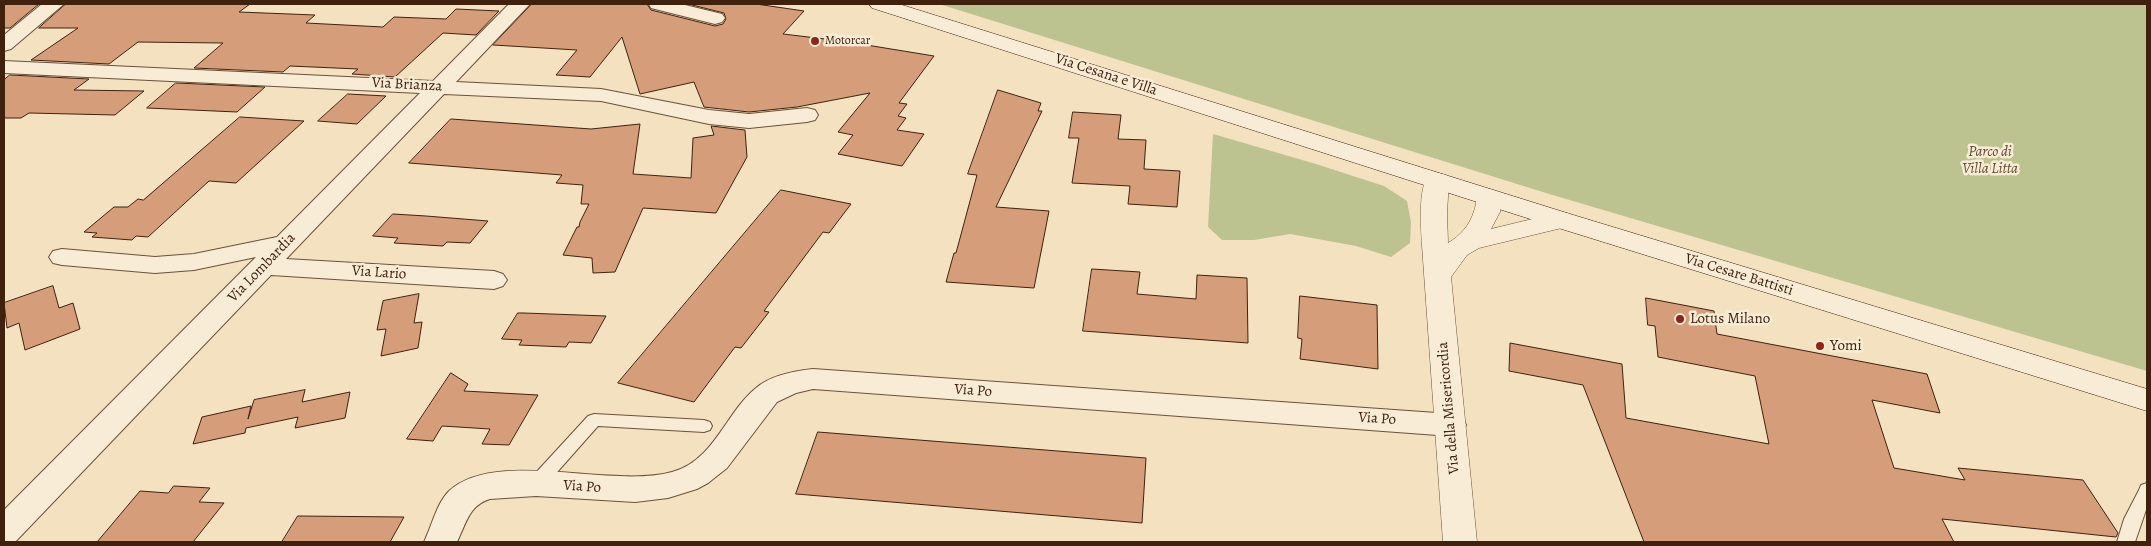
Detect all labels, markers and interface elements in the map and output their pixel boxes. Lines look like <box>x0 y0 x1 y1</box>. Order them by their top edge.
place label: Motorcar <box>825 34 870 48</box>
marker: Motorcar <box>809 35 821 47</box>
street label: Via Cesana e Villa <box>1053 50 1159 100</box>
street label: Via Brianza <box>371 74 443 96</box>
park label: Parco di Villa Litta <box>1962 143 2018 178</box>
street label: Via Lombardia <box>224 229 300 307</box>
street label: Via Cesare Battisti <box>1683 250 1795 300</box>
street label: Via Lario <box>351 262 407 284</box>
place label: Lotus Milano <box>1690 310 1770 328</box>
marker: Lotus Milano <box>1674 313 1686 325</box>
place label: Yomi <box>1830 337 1862 355</box>
marker: Yomi <box>1814 340 1826 352</box>
street label: Via della Misericordia <box>1434 341 1464 475</box>
street label: Via Po <box>954 381 992 401</box>
street label: Via Po <box>1358 409 1396 429</box>
street label: Via Po <box>563 477 601 497</box>

